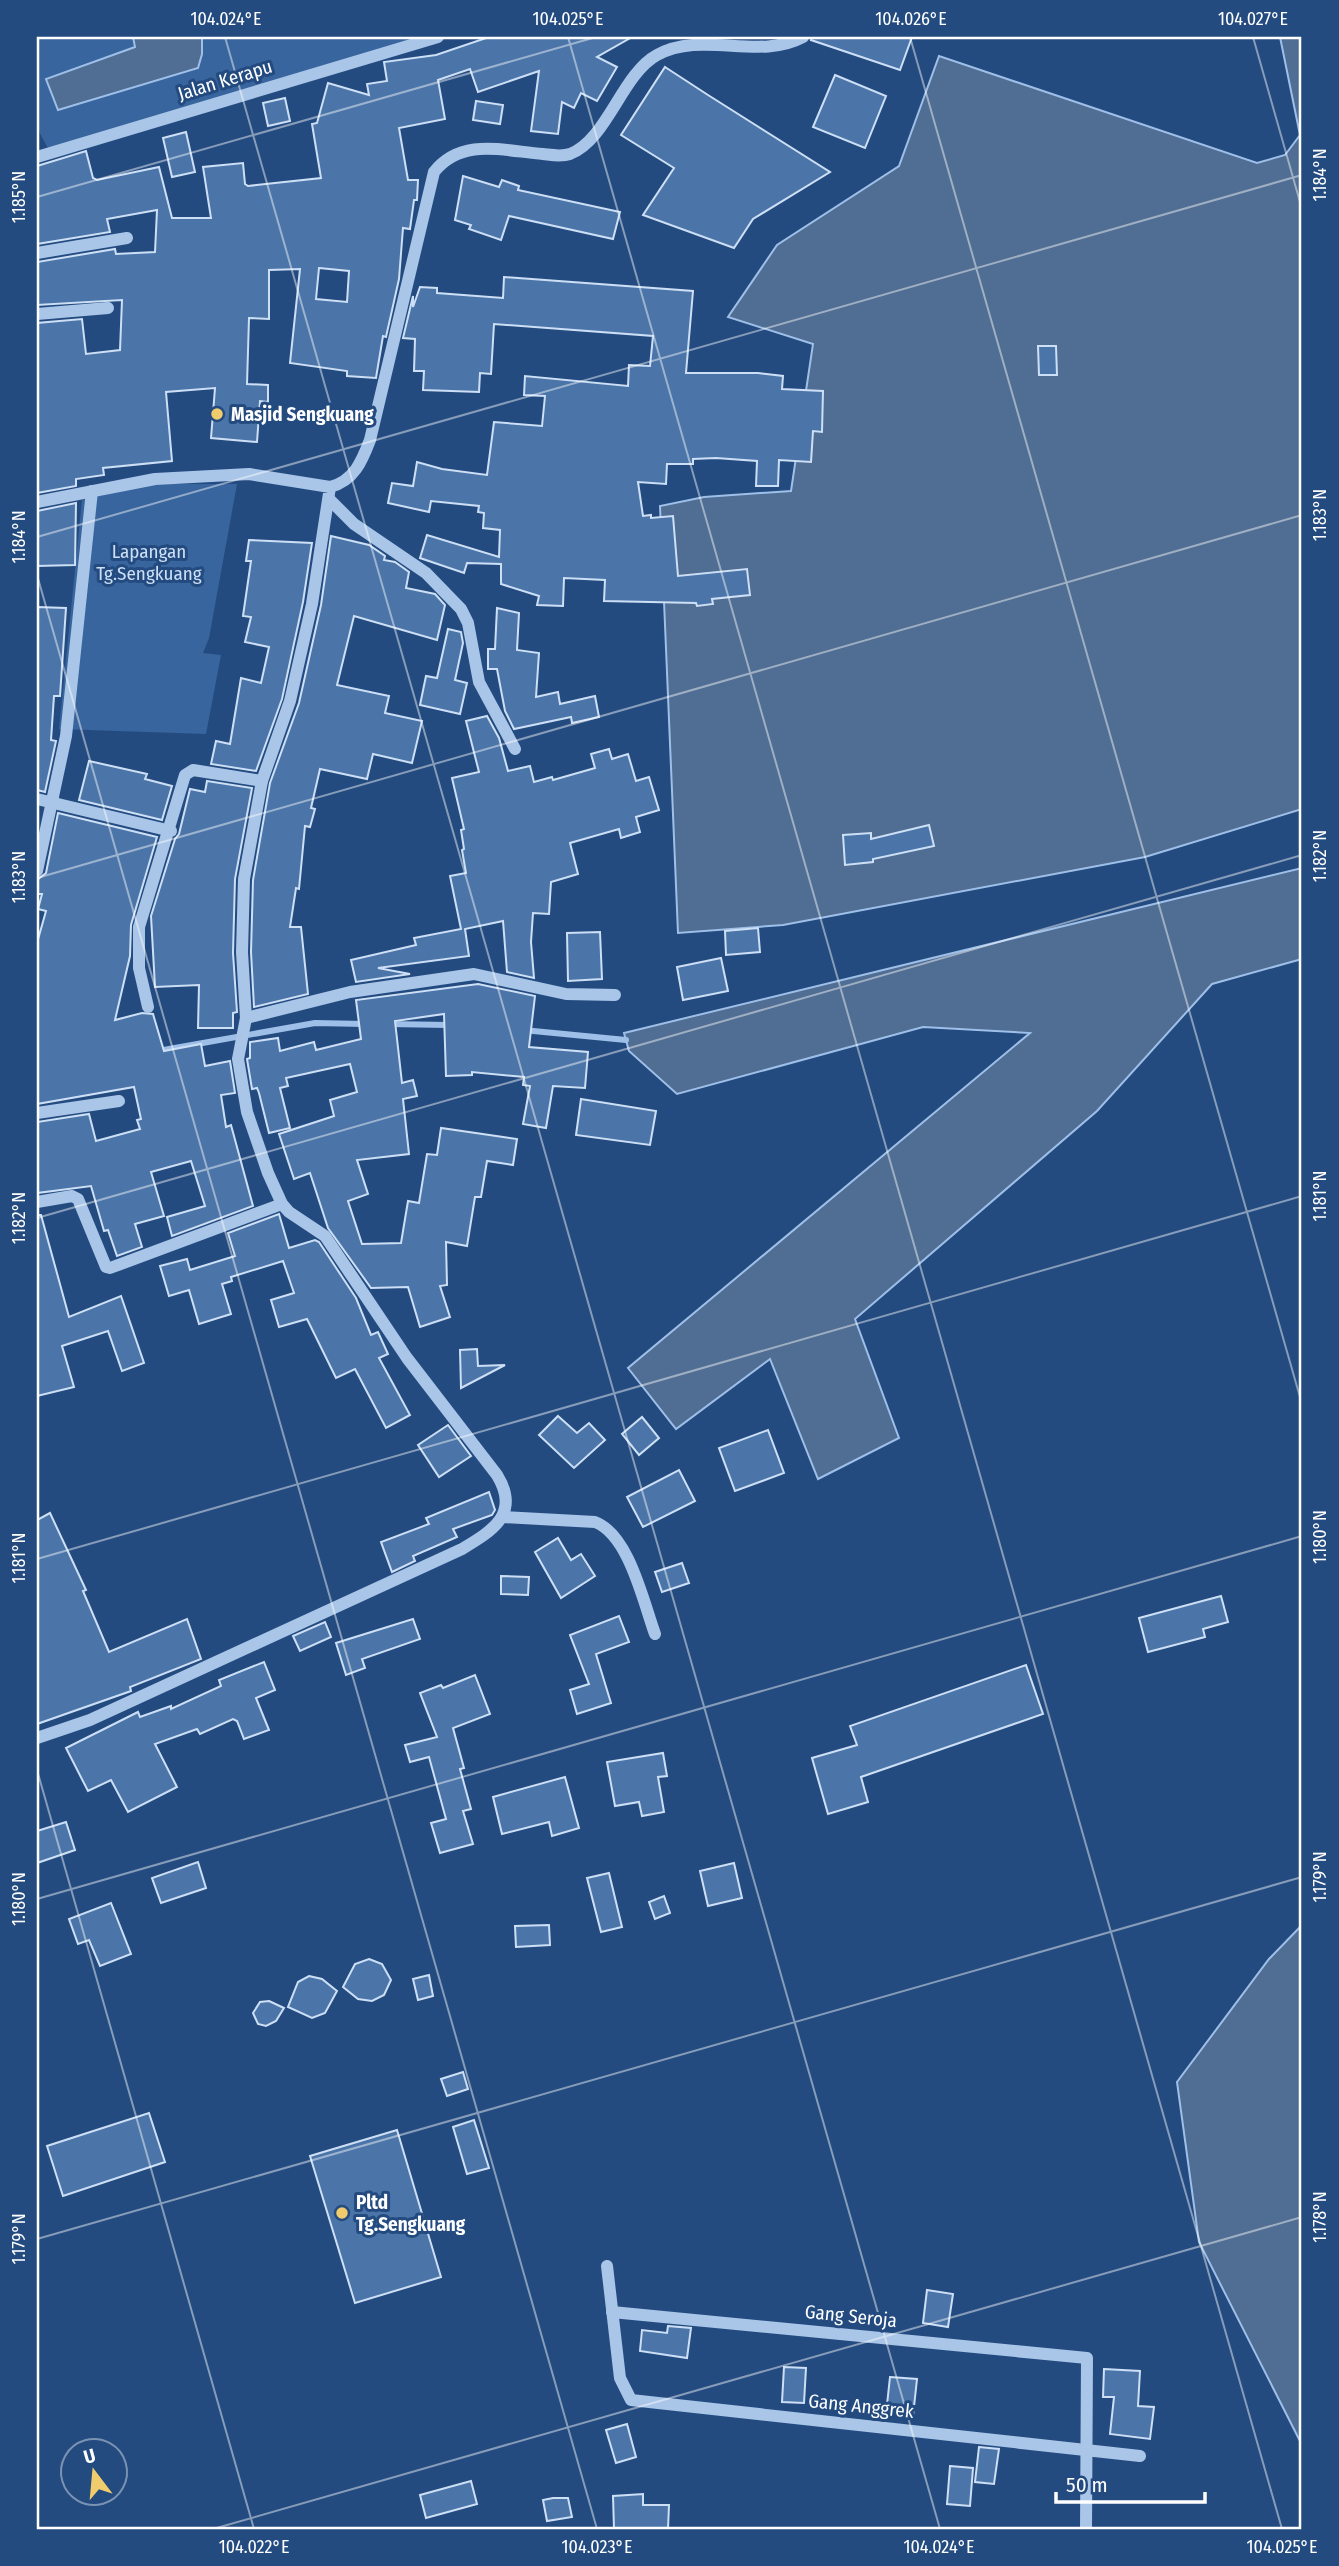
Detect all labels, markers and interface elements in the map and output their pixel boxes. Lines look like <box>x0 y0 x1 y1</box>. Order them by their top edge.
text: 104.024°E <box>190 8 262 30</box>
text: 104.025°E <box>533 8 603 30</box>
text: 104.026°E <box>875 8 947 30</box>
text: 104.027°E <box>1218 8 1288 30</box>
street label: Jalan Kerapu <box>175 55 275 105</box>
text: 1.184°N <box>1309 148 1331 202</box>
text: 1.185°N <box>8 171 30 223</box>
place label: Masjid Sengkuang <box>231 403 374 426</box>
marker: Masjid Sengkuang <box>209 406 225 422</box>
text: 1.183°N <box>1309 489 1331 541</box>
text: 1.184°N <box>8 510 30 564</box>
park label: Lapangan Tg.Sengkuang <box>96 540 202 585</box>
text: 1.182°N <box>1309 830 1331 882</box>
text: 1.183°N <box>8 851 30 903</box>
text: 1.181°N <box>1309 1171 1331 1222</box>
text: 1.182°N <box>8 1192 30 1244</box>
text: 1.180°N <box>1309 1510 1331 1564</box>
text: 1.181°N <box>8 1533 30 1584</box>
text: 1.179°N <box>1309 1851 1331 1903</box>
text: 1.180°N <box>8 1872 30 1926</box>
place label: Pltd Tg.Sengkuang <box>356 2191 466 2236</box>
text: 1.178°N <box>1309 2191 1331 2243</box>
marker: Pltd Tg.Sengkuang <box>334 2205 350 2221</box>
text: 1.179°N <box>8 2213 30 2265</box>
street label: Gang Seroja <box>804 2300 898 2332</box>
street label: Gang Anggrek <box>807 2389 915 2423</box>
north arrow <box>60 2436 130 2506</box>
text: U <box>81 2444 98 2469</box>
scale bar <box>1056 2461 1204 2505</box>
text: 50 m <box>1066 2472 1108 2498</box>
text: 104.022°E <box>219 2536 289 2558</box>
text: 104.023°E <box>562 2536 632 2558</box>
text: 104.024°E <box>903 2536 975 2558</box>
text: 104.025°E <box>1247 2536 1317 2558</box>

